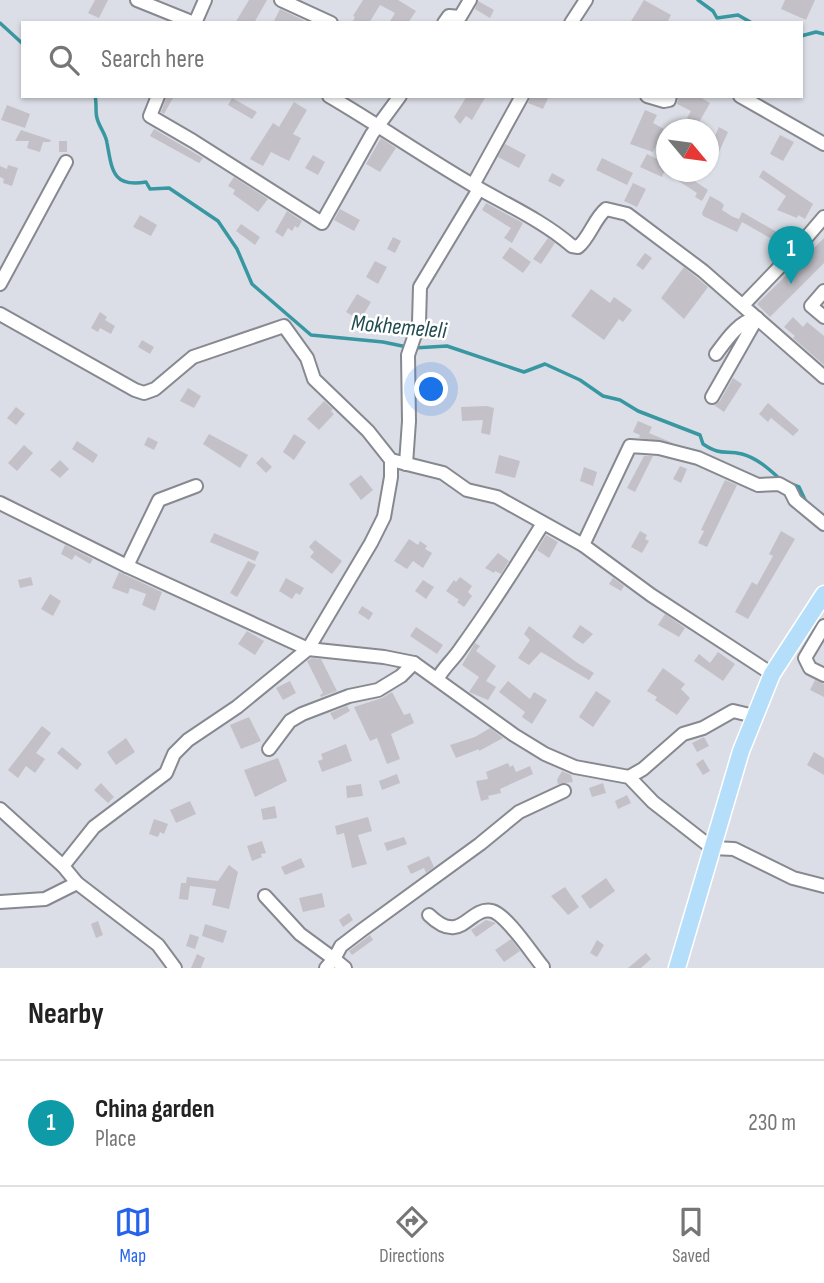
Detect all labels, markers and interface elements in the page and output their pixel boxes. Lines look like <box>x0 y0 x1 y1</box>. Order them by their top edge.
search box <box>21 21 803 98</box>
icon: search <box>45 41 83 79</box>
text: Search here <box>101 44 204 75</box>
north arrow <box>656 119 719 182</box>
pin: 1 <box>768 226 814 284</box>
water label: Mokhemeleli <box>350 309 448 345</box>
your location <box>414 372 448 406</box>
text: Nearby <box>28 996 104 1032</box>
text: China garden <box>95 1094 215 1125</box>
text: 1 <box>46 1109 56 1137</box>
text: 230 m <box>748 1109 796 1137</box>
text: Place <box>95 1125 136 1153</box>
tab: Map <box>114 1203 152 1268</box>
tab: Directions <box>379 1203 445 1268</box>
tab: Saved <box>672 1203 710 1268</box>

